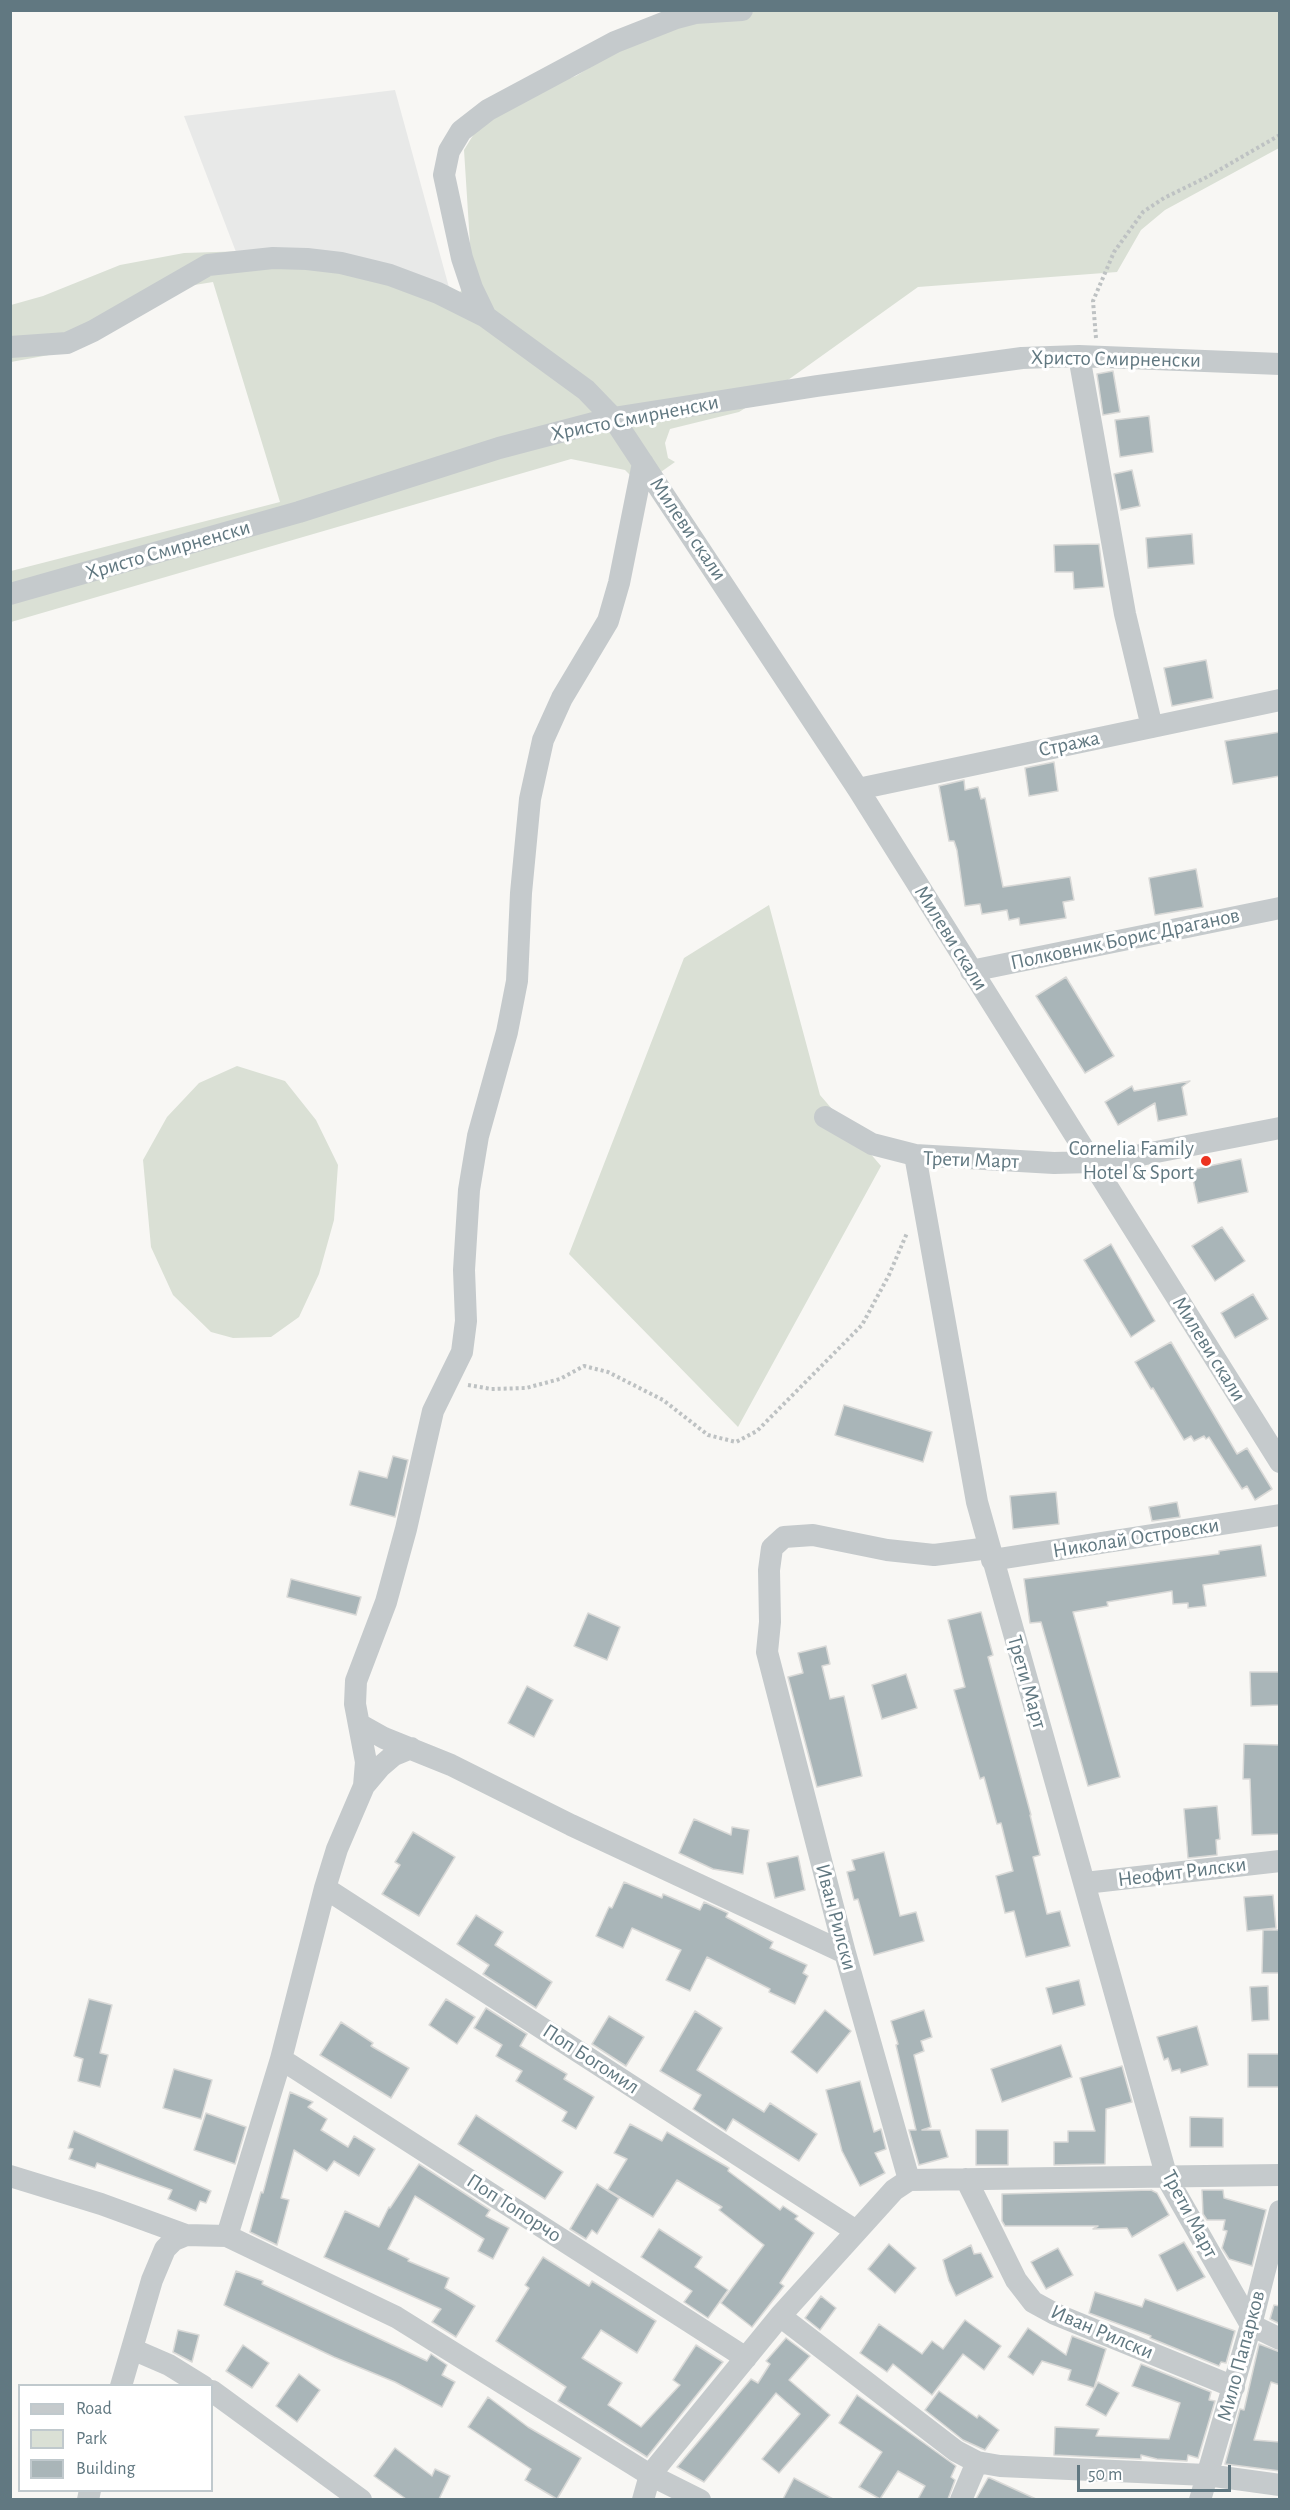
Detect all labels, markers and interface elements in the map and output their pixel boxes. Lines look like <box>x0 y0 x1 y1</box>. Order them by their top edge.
street label: Христо Смирненски <box>1031 345 1201 373</box>
street label: Христо Смирненски <box>549 389 721 447</box>
street label: Милеви скали <box>644 472 732 586</box>
street label: Христо Смирненски <box>83 514 253 586</box>
street label: Стража <box>1036 725 1102 763</box>
street label: Милеви скали <box>909 881 993 995</box>
street label: Полковник Борис Драганов <box>1008 902 1242 976</box>
place label: Cornelia Family Hotel & Sport <box>1069 1136 1194 1186</box>
street label: Трети Март <box>923 1146 1019 1174</box>
marker: Cornelia Family Hotel & Sport <box>1199 1154 1213 1168</box>
street label: Милеви скали <box>1167 1292 1251 1406</box>
street label: Николай Островски <box>1051 1512 1221 1564</box>
street label: Трети Март <box>1002 1633 1052 1731</box>
street label: Неофит Рилски <box>1116 1852 1248 1892</box>
street label: Иван Рилски <box>810 1861 862 1973</box>
street label: Поп Богомил <box>538 2018 644 2100</box>
street label: Трети Март <box>1156 2166 1224 2262</box>
street label: Поп Топорчо <box>462 2168 566 2248</box>
street label: Мило Папарков <box>1211 2288 1271 2424</box>
street label: Иван Рилски <box>1047 2299 1157 2365</box>
legend <box>18 2384 213 2492</box>
text: Road <box>76 2400 112 2418</box>
text: Park <box>76 2430 107 2448</box>
scale bar <box>1080 2453 1234 2491</box>
text: Building <box>76 2460 135 2478</box>
text: 50 m <box>1088 2466 1122 2484</box>

